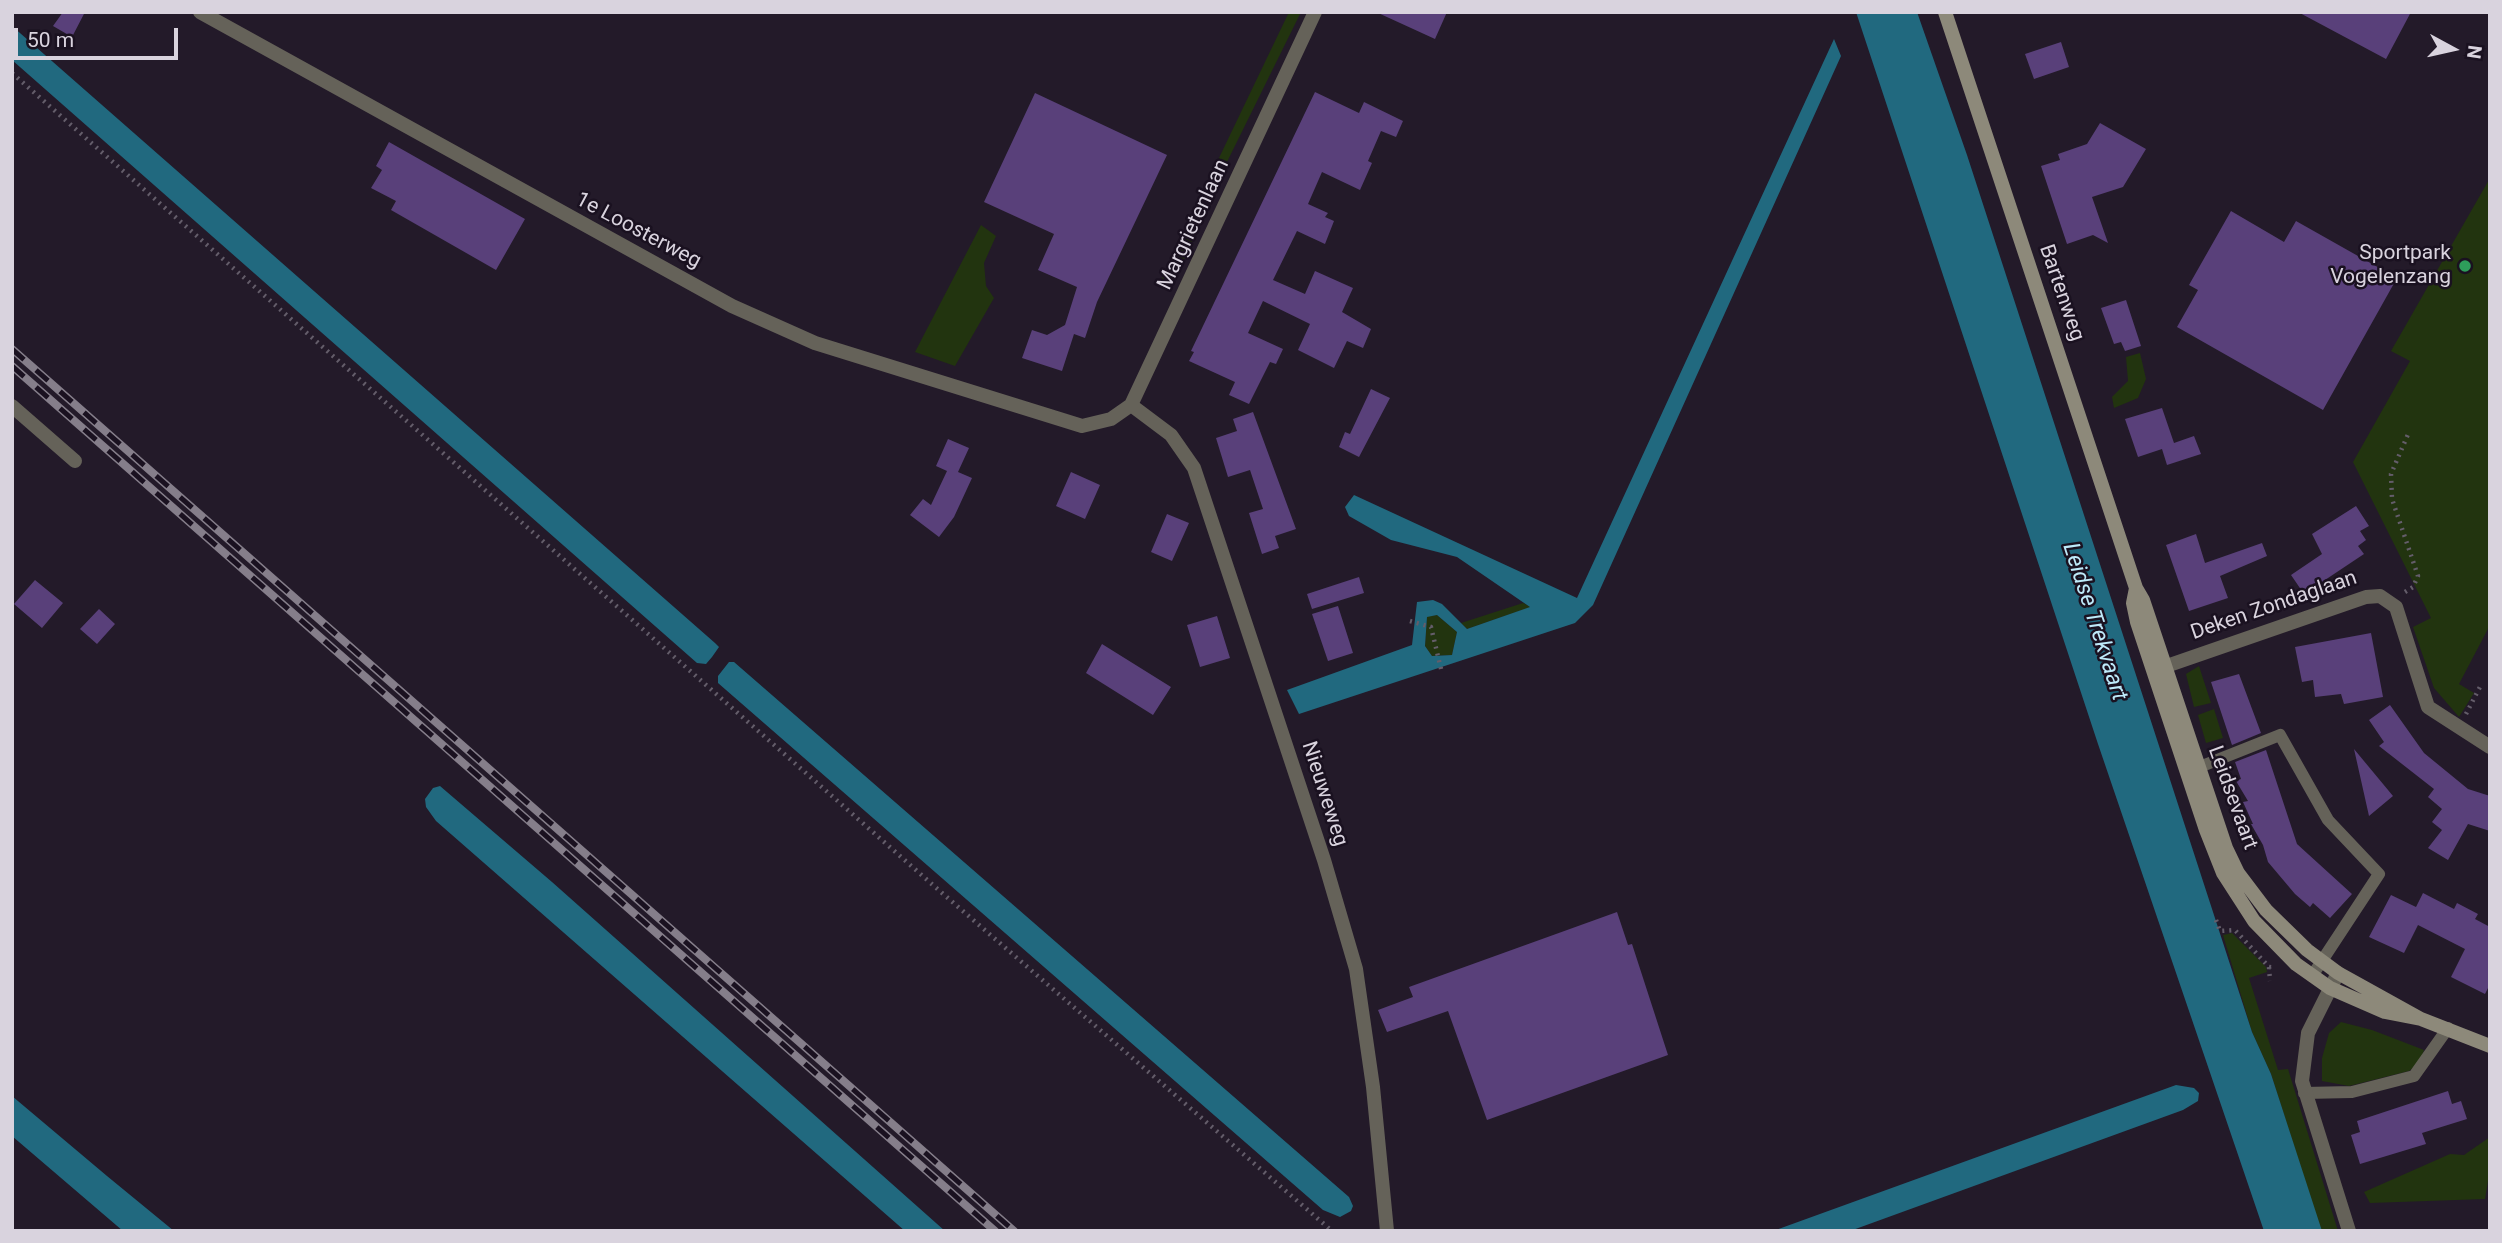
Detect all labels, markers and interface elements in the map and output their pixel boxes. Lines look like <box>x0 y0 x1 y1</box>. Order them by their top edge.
scale bar <box>18 14 182 58</box>
north arrow <box>2418 14 2488 84</box>
text: 50 m <box>27 28 74 52</box>
text: N <box>2462 44 2487 60</box>
street label: Margrietenlaan <box>1153 156 1235 294</box>
street label: 1e Loosterweg <box>571 187 705 275</box>
street label: Bartenweg <box>2033 241 2089 345</box>
place label: Sportpark Vogelenzang <box>2330 241 2451 291</box>
marker: Sportpark Vogelenzang <box>2457 258 2473 274</box>
water label: Leidse Trekvaart <box>2056 540 2132 704</box>
street label: Deken Zondaglaan <box>2188 566 2360 646</box>
street label: Nieuweweg <box>1295 739 1353 849</box>
street label: Leidsevaart <box>2202 743 2262 853</box>

